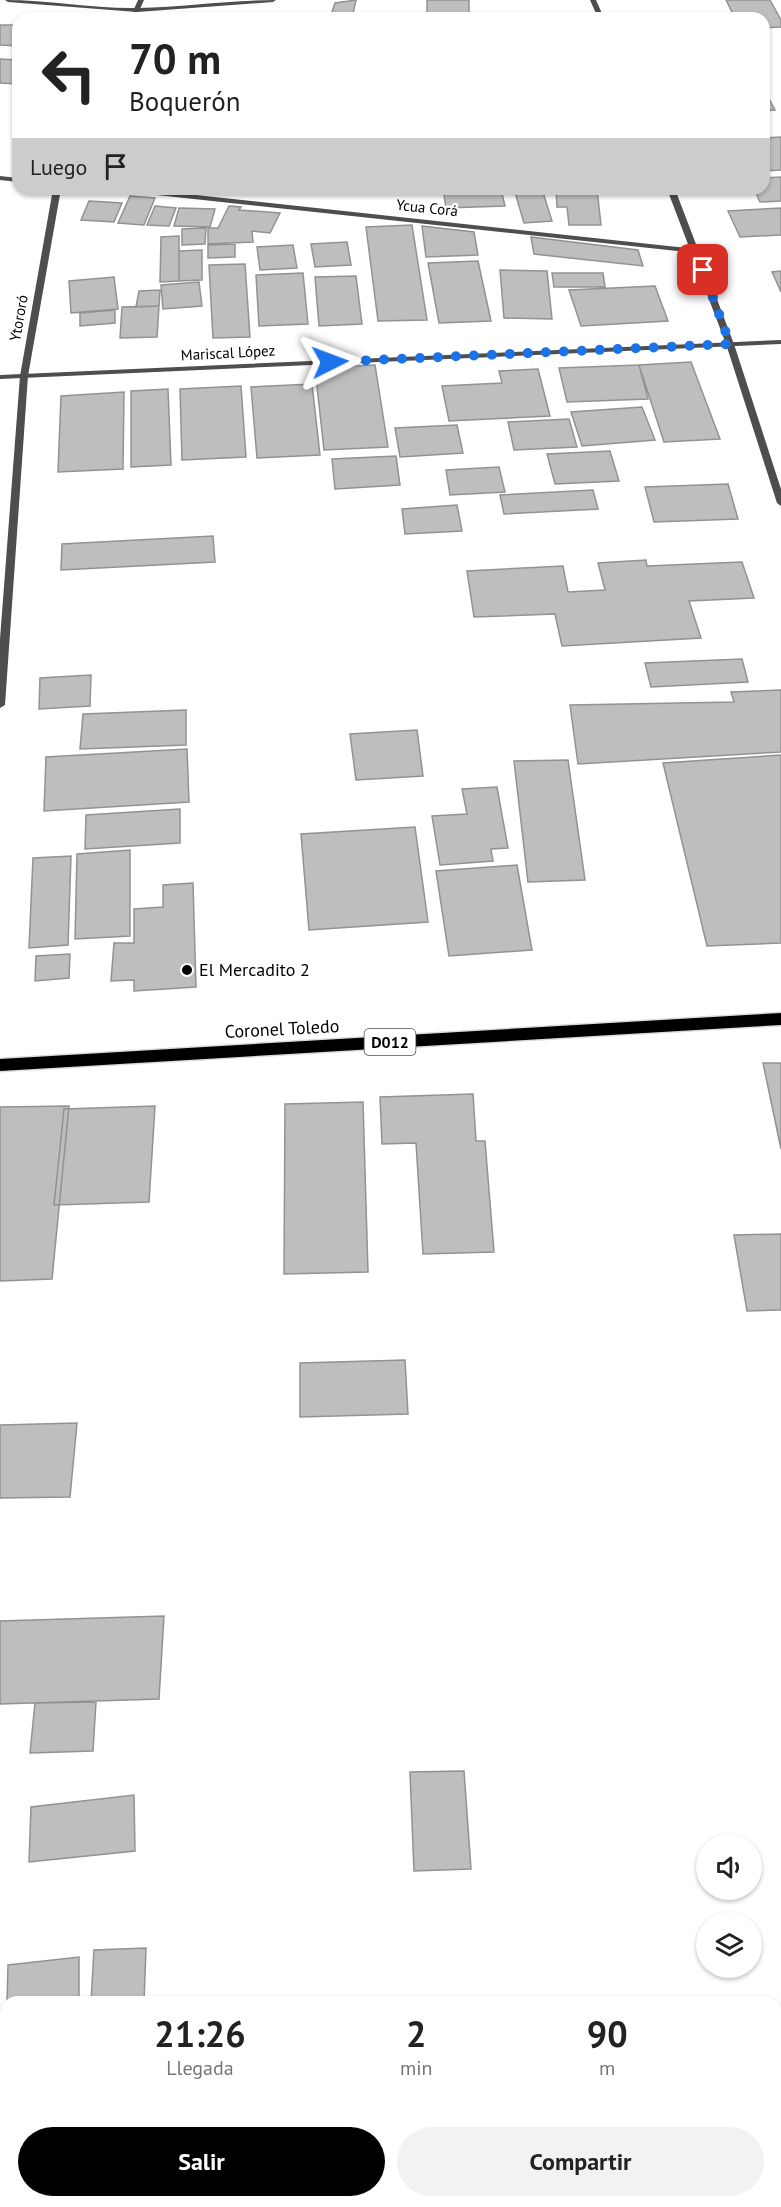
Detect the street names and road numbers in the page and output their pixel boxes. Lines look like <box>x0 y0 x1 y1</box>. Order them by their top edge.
street label: Ycua Corá <box>395 195 459 220</box>
street label: Ytororó <box>5 293 32 343</box>
street label: Mariscal López <box>180 341 276 364</box>
street label: Coronel Toledo <box>224 1014 340 1043</box>
road number: D012 <box>364 1029 416 1055</box>

